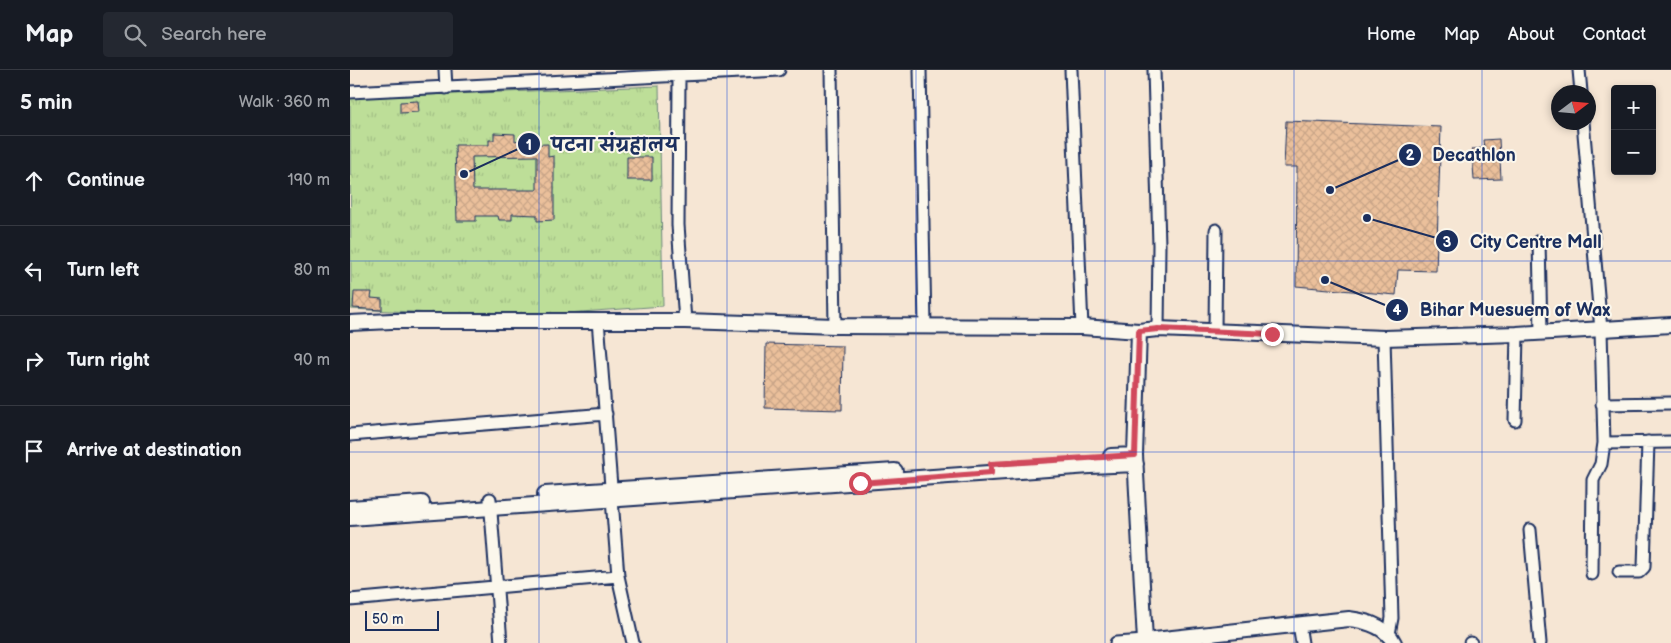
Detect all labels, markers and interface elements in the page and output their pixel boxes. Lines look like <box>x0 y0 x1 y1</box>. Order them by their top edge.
search box <box>103 12 453 57</box>
text: Map <box>25 20 73 49</box>
icon: search <box>121 21 149 49</box>
text: Search here <box>161 23 267 46</box>
text: Home <box>1367 24 1416 45</box>
text: Map <box>1444 24 1480 45</box>
text: About <box>1508 24 1555 45</box>
text: Contact <box>1583 24 1646 45</box>
north arrow <box>1551 85 1596 130</box>
map controls <box>1611 85 1656 175</box>
button: + <box>1611 85 1656 130</box>
text: 5 min <box>20 90 73 115</box>
text: Walk · 360 m <box>239 93 330 112</box>
callout: पटना संग्रहालय <box>517 128 689 161</box>
button: − <box>1611 130 1656 175</box>
text: पटना संग्रहालय <box>549 131 680 156</box>
text: 1 <box>526 136 532 155</box>
callout: Decathlon <box>1397 138 1526 171</box>
text: Decathlon <box>1432 145 1516 166</box>
text: 2 <box>1406 146 1415 165</box>
icon: ahead <box>20 167 48 195</box>
text: Continue <box>67 169 145 192</box>
text: 190 m <box>288 171 330 190</box>
callout: City Centre Mall <box>1435 225 1612 258</box>
text: City Centre Mall <box>1470 232 1602 253</box>
text: 3 <box>1443 233 1452 252</box>
icon: left <box>20 257 48 285</box>
text: Turn left <box>67 259 139 282</box>
text: 80 m <box>294 261 330 280</box>
callout: Bihar Muesuem of Wax <box>1385 293 1620 326</box>
text: Bihar Muesuem of Wax <box>1420 300 1610 321</box>
text: 4 <box>1393 301 1402 320</box>
route end <box>1261 323 1284 346</box>
icon: right <box>20 347 48 375</box>
text: Turn right <box>67 349 150 372</box>
text: 90 m <box>294 351 330 370</box>
icon: arrive <box>20 437 48 465</box>
text: Arrive at destination <box>67 439 242 462</box>
route start <box>849 472 872 495</box>
scale bar <box>365 608 439 631</box>
text: 50 m <box>372 611 404 628</box>

